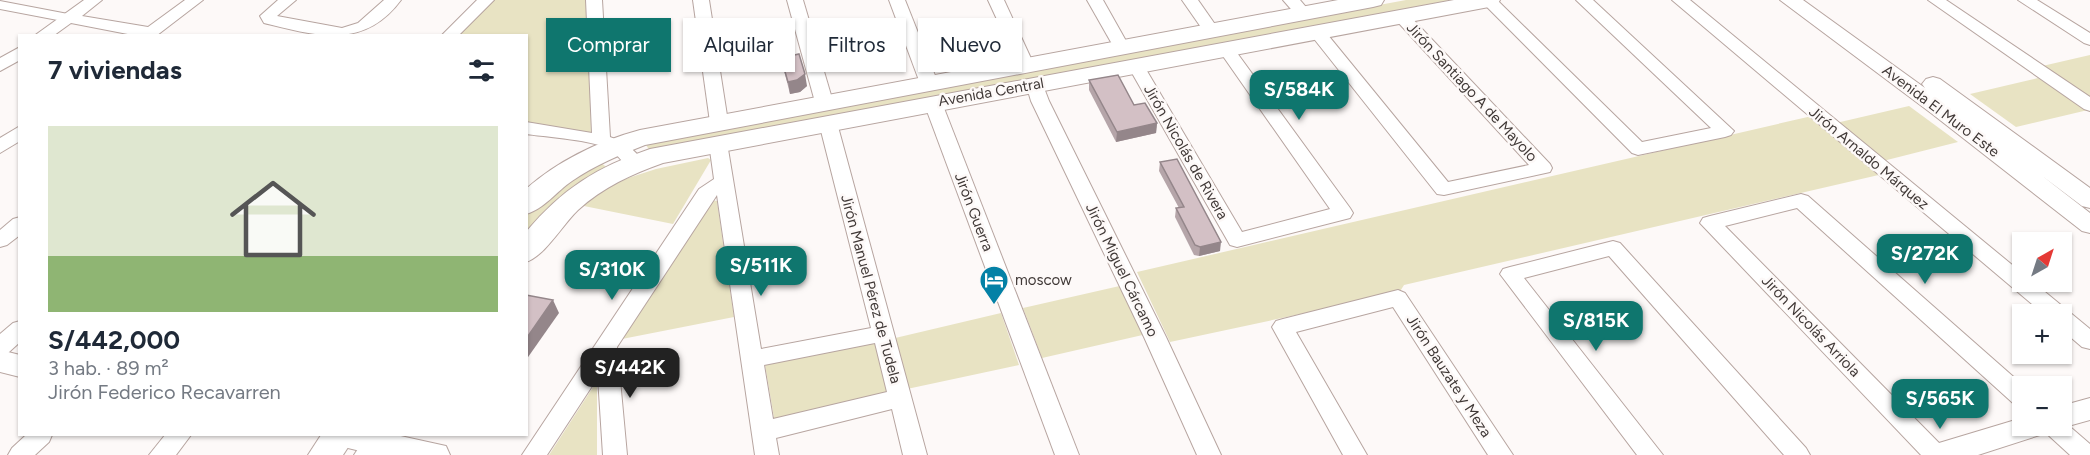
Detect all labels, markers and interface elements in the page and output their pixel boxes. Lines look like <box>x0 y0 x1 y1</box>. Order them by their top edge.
chip: Comprar <box>546 18 671 72</box>
chip: Alquilar <box>683 18 795 72</box>
chip: Filtros <box>807 18 906 72</box>
chip: Nuevo <box>918 18 1022 72</box>
street label: Jirón Santiago A de Mayolo <box>1403 19 1541 165</box>
text: 7 viviendas <box>48 54 182 86</box>
icon: filters <box>465 54 498 87</box>
street label: Avenida El Muro Este <box>1879 61 2003 161</box>
pin: S/584K <box>1250 70 1348 121</box>
street label: Avenida Central <box>937 74 1045 110</box>
text: S/584K <box>1264 77 1334 101</box>
street label: Jirón Nicolás de Rivera <box>1140 81 1232 223</box>
street label: Jirón Arnaldo Márquez <box>1805 103 1933 213</box>
icon: home <box>219 165 327 273</box>
street label: Jirón Guerra <box>951 170 997 254</box>
street label: Jirón Manuel Pérez de Tudela <box>837 193 905 385</box>
street label: Jirón Miguel Cárcamo <box>1082 200 1162 340</box>
north arrow <box>2012 232 2072 292</box>
map controls <box>2012 232 2072 436</box>
pin: S/272K <box>1876 234 1974 285</box>
text: S/272K <box>1891 241 1959 265</box>
pin: S/511K <box>712 246 810 297</box>
pin: S/310K <box>563 250 661 301</box>
text: S/511K <box>730 253 792 277</box>
text: S/310K <box>579 257 645 281</box>
hotel icon: moscow <box>978 264 1010 306</box>
place label: moscow <box>1015 271 1072 289</box>
street label: Jirón Nicolás Arriola <box>1758 272 1864 380</box>
pin: S/815K <box>1547 301 1645 352</box>
button: + <box>2012 304 2072 364</box>
text: S/815K <box>1563 308 1629 332</box>
street label: Jirón Bauzate y Meza <box>1403 311 1495 441</box>
text: S/442,000 <box>48 324 180 356</box>
pin: S/442K <box>581 348 679 399</box>
text: S/442K <box>595 355 666 379</box>
text: 3 hab. · 89 m² <box>48 356 169 380</box>
button: − <box>2012 376 2072 436</box>
pin: S/565K <box>1891 379 1989 430</box>
text: Jirón Federico Recavarren <box>48 380 281 404</box>
text: S/565K <box>1906 386 1974 410</box>

